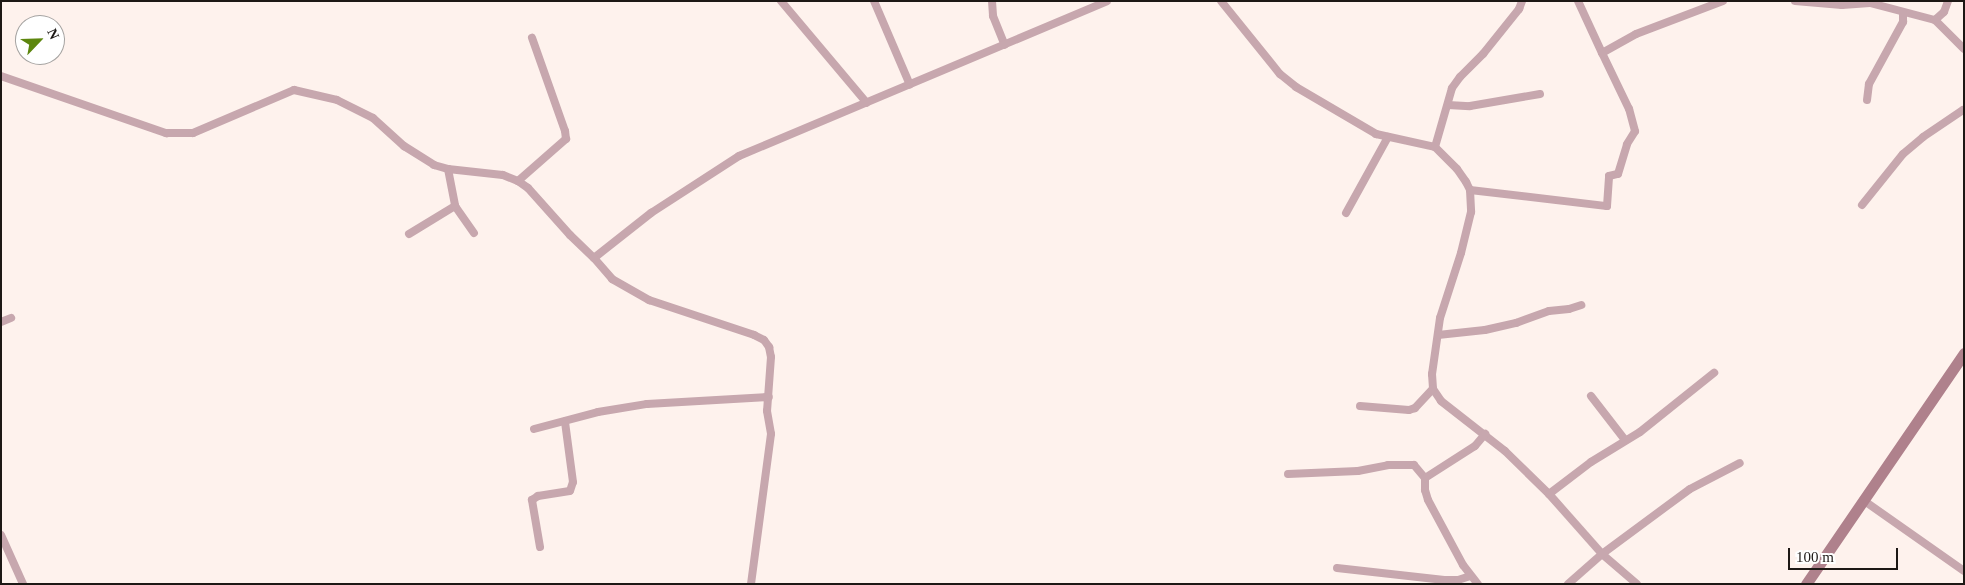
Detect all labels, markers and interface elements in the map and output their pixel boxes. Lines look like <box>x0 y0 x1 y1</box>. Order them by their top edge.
north arrow <box>15 15 65 65</box>
text: N <box>44 26 62 42</box>
scale bar <box>1790 538 1900 570</box>
text: 100 m <box>1796 549 1834 565</box>

